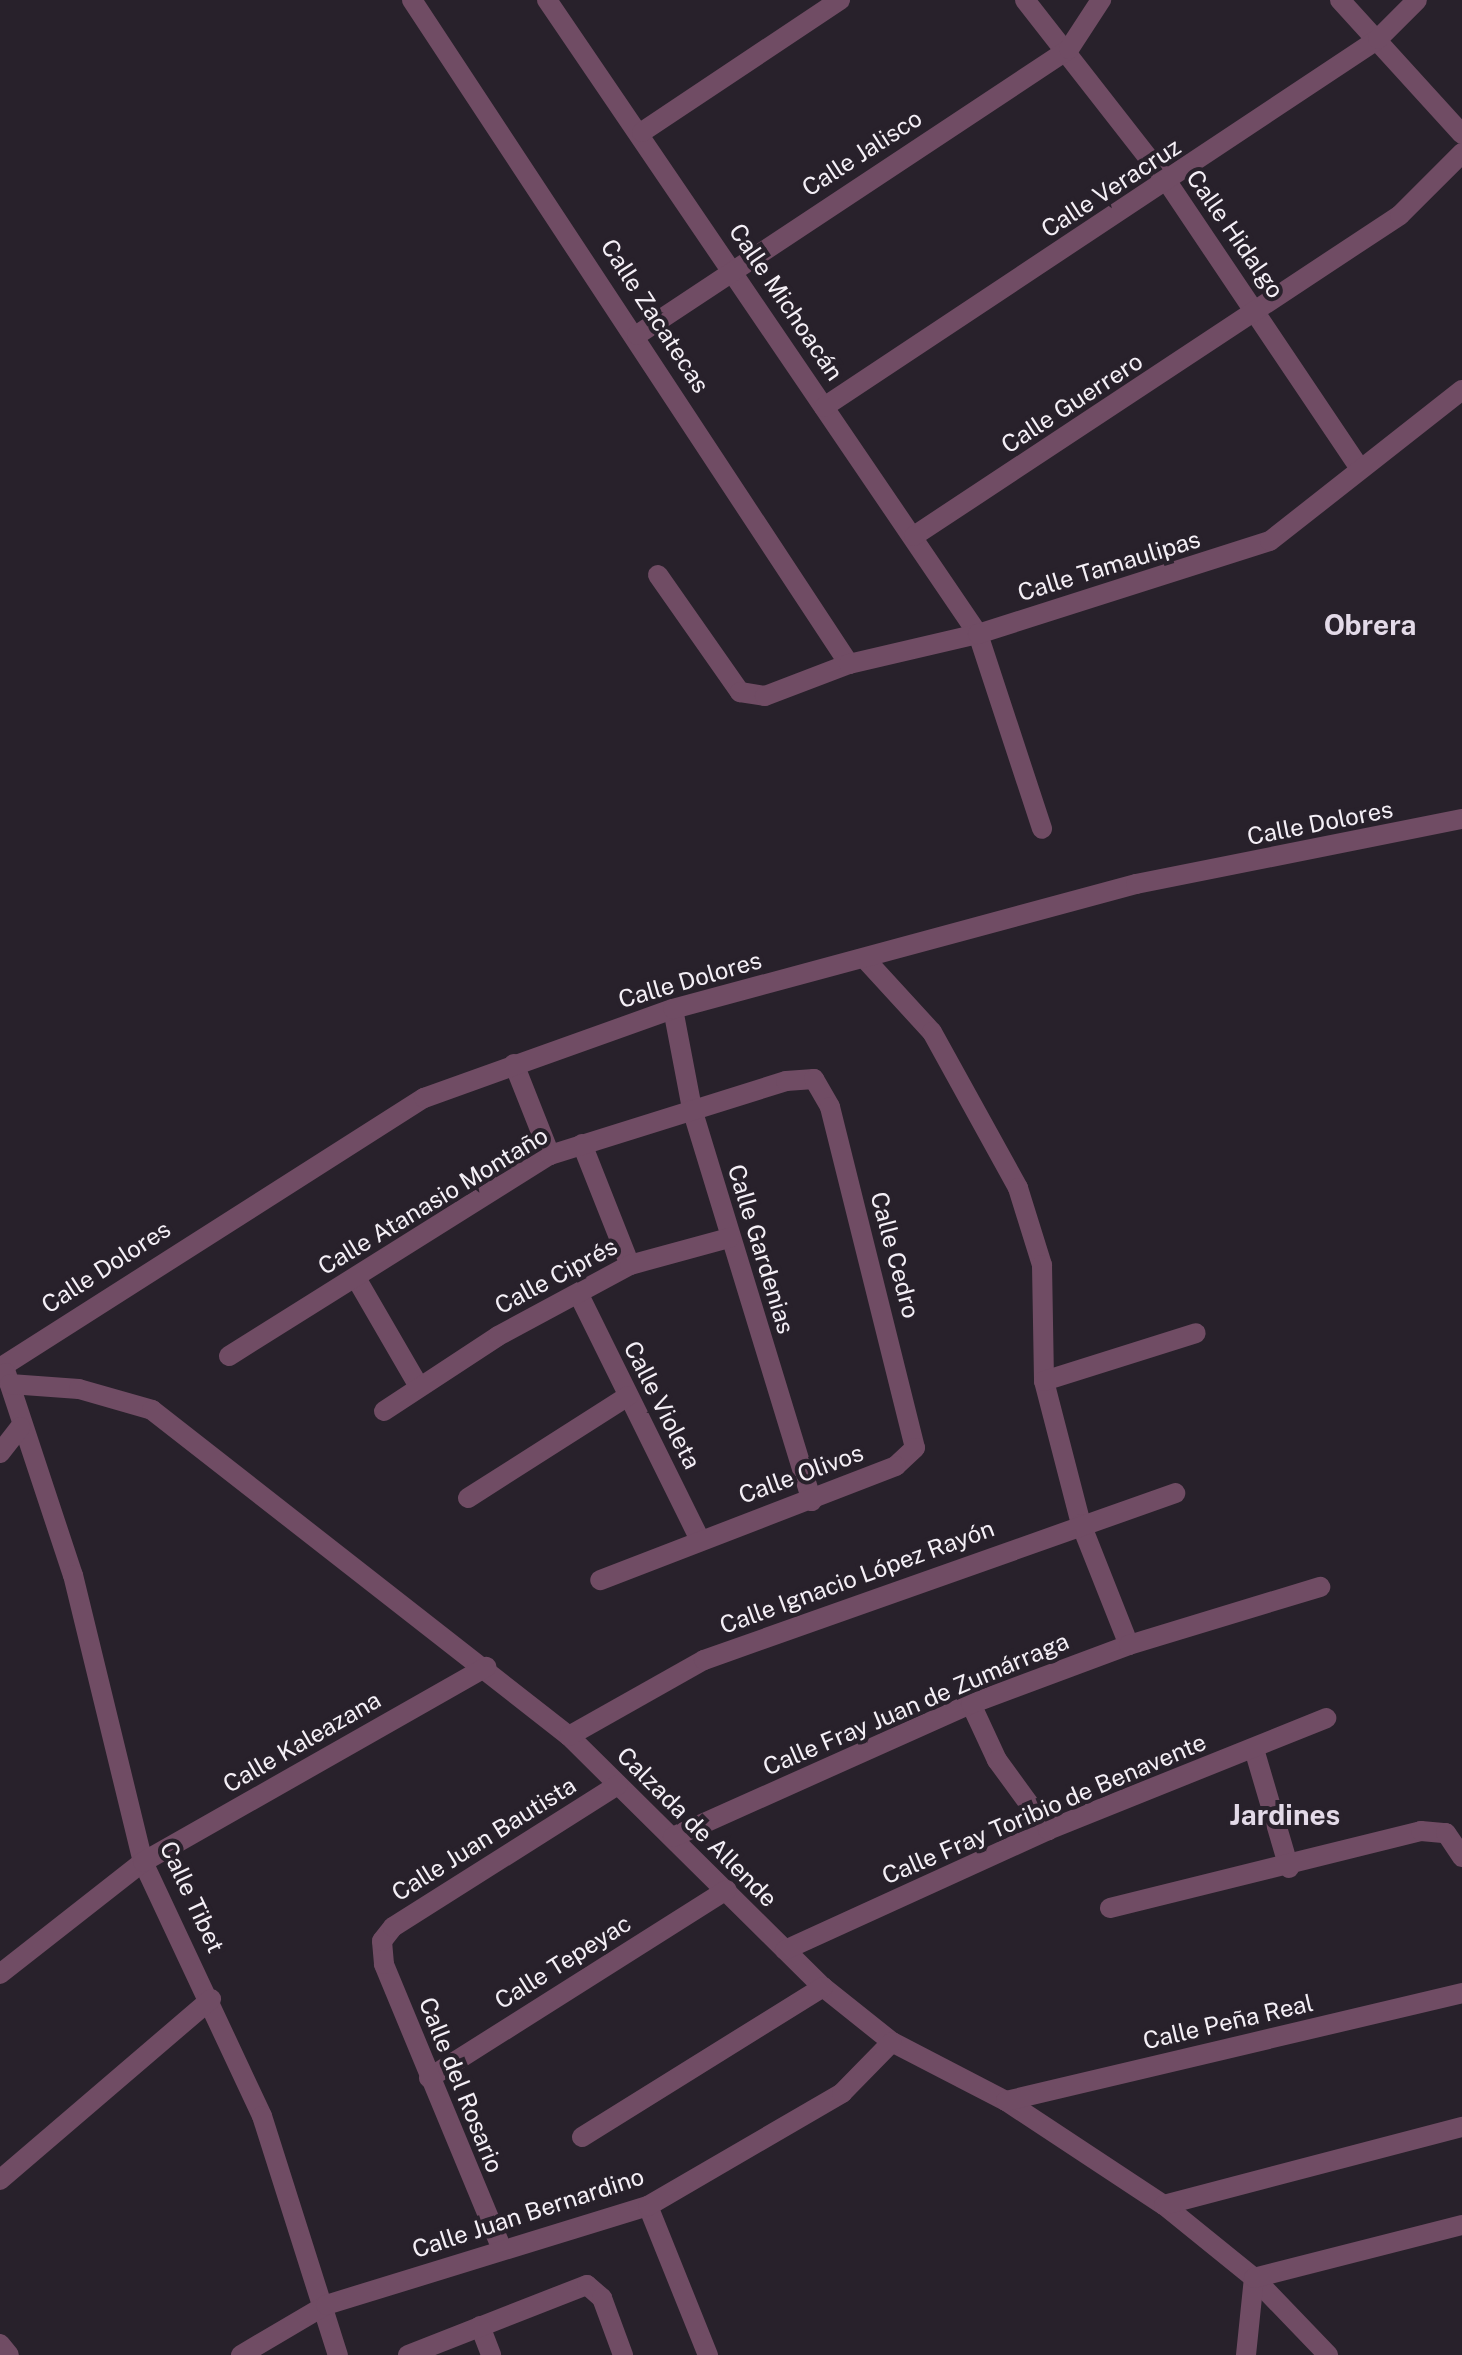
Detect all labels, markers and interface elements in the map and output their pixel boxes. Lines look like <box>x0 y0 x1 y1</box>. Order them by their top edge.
street label: Calle Jalisco <box>797 104 927 202</box>
street label: Calle Veracruz <box>1036 132 1186 244</box>
street label: Calle Hidalgo <box>1180 164 1290 304</box>
street label: Calle Michoacán <box>723 218 849 386</box>
street label: Calle Zacatecas <box>595 234 715 398</box>
street label: Calle Guerrero <box>996 347 1148 459</box>
street label: Calle Tamaulipas <box>1014 525 1204 607</box>
district label: Obrera <box>1324 608 1416 642</box>
street label: Calle Dolores <box>1245 795 1395 851</box>
street label: Calle Dolores <box>615 946 765 1014</box>
street label: Calle Atanasio Montaño <box>313 1121 553 1281</box>
street label: Calle Gardenias <box>722 1161 800 1337</box>
street label: Calle Cedro <box>864 1189 926 1321</box>
street label: Calle Dolores <box>36 1215 176 1319</box>
street label: Calle Ciprés <box>490 1232 622 1320</box>
street label: Calle Violeta <box>617 1336 707 1474</box>
street label: Calle Olivos <box>735 1438 867 1510</box>
street label: Calle Ignacio López Rayón <box>716 1514 998 1640</box>
street label: Calle Fray Juan de Zumárraga <box>758 1626 1074 1782</box>
street label: Calle Kaleazana <box>218 1685 386 1799</box>
street label: Calle Fray Toribio de Benavente <box>877 1727 1211 1891</box>
street label: Calzada de Allende <box>611 1741 783 1913</box>
street label: Calle Juan Bautista <box>387 1771 581 1907</box>
district label: Jardines <box>1230 1798 1340 1832</box>
street label: Calle Tibet <box>154 1837 230 1957</box>
street label: Calle Tepeyac <box>489 1909 637 2015</box>
street label: Calle Peña Real <box>1140 1988 1316 2056</box>
street label: Calle del Rosario <box>413 1993 509 2177</box>
street label: Calle Juan Bernardino <box>408 2162 648 2264</box>

